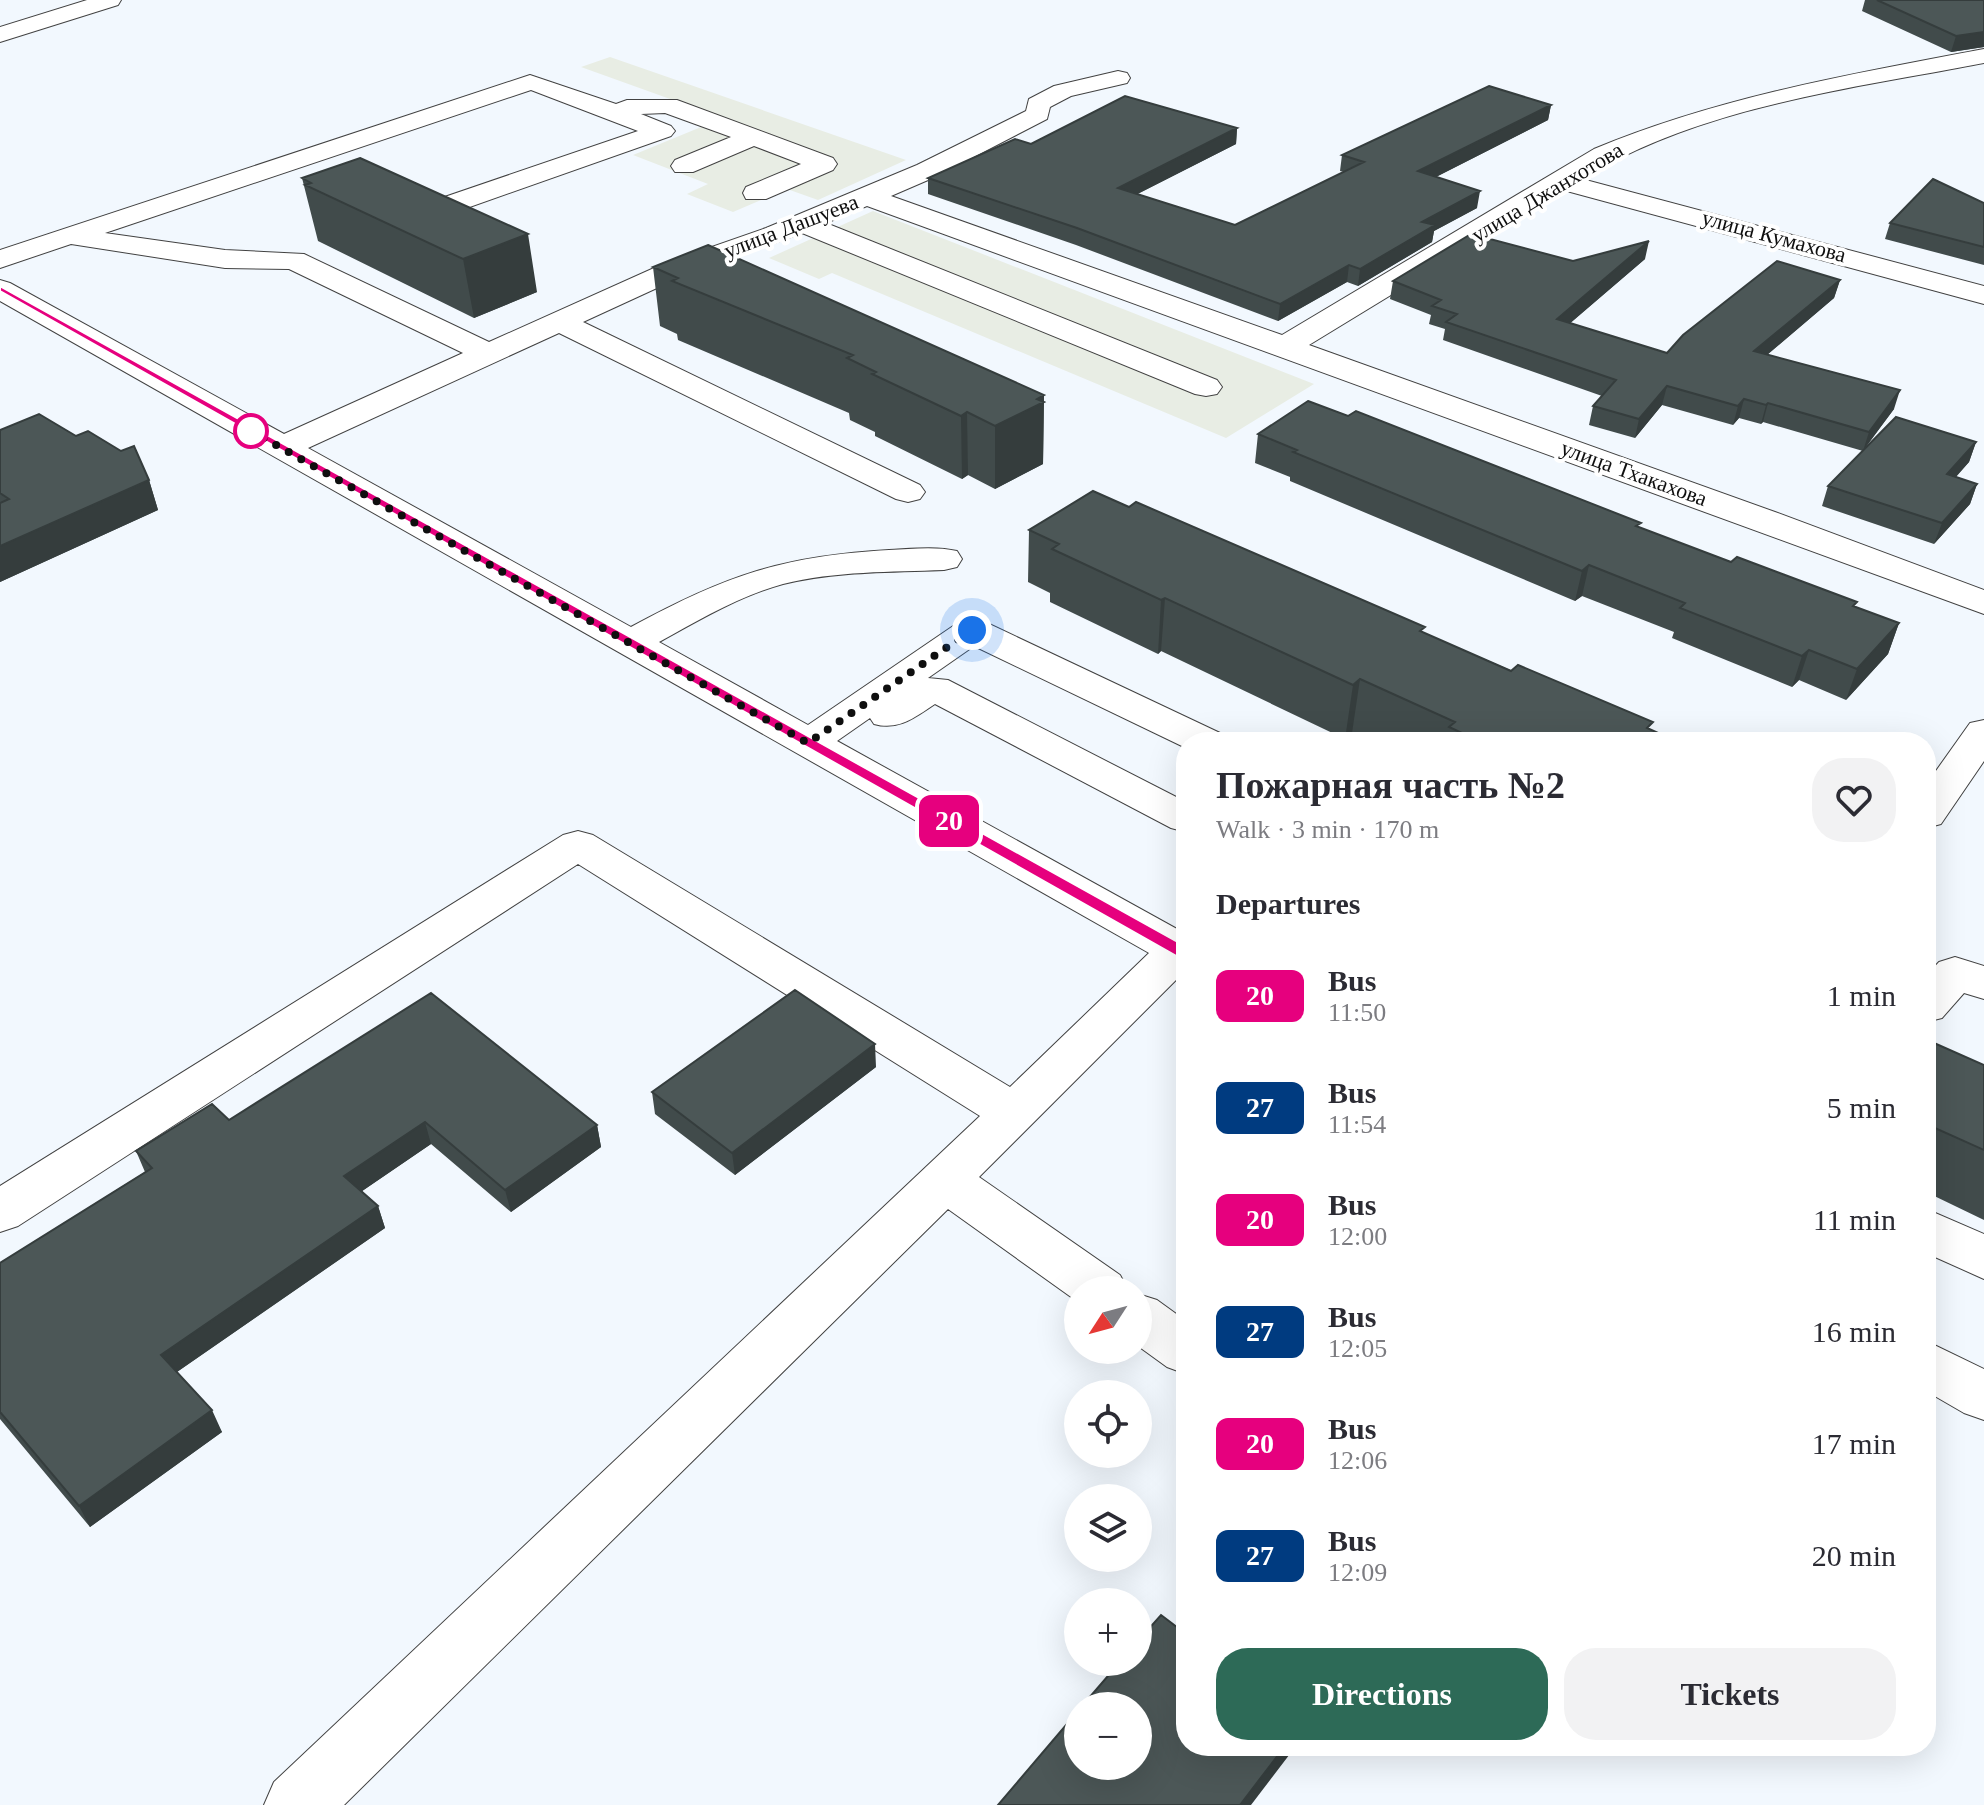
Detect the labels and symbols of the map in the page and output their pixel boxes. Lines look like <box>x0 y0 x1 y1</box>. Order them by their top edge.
street label: улица Джанхотова <box>1467 137 1628 247</box>
street label: улица Дашуева <box>720 189 862 263</box>
street label: улица Кумахова <box>1699 205 1849 267</box>
unlabelled marker <box>234 414 268 448</box>
street label: улица Тхакахова <box>1557 435 1711 511</box>
your location <box>952 610 992 650</box>
line badge: 20 <box>913 795 985 847</box>
north arrow <box>1064 1276 1152 1364</box>

